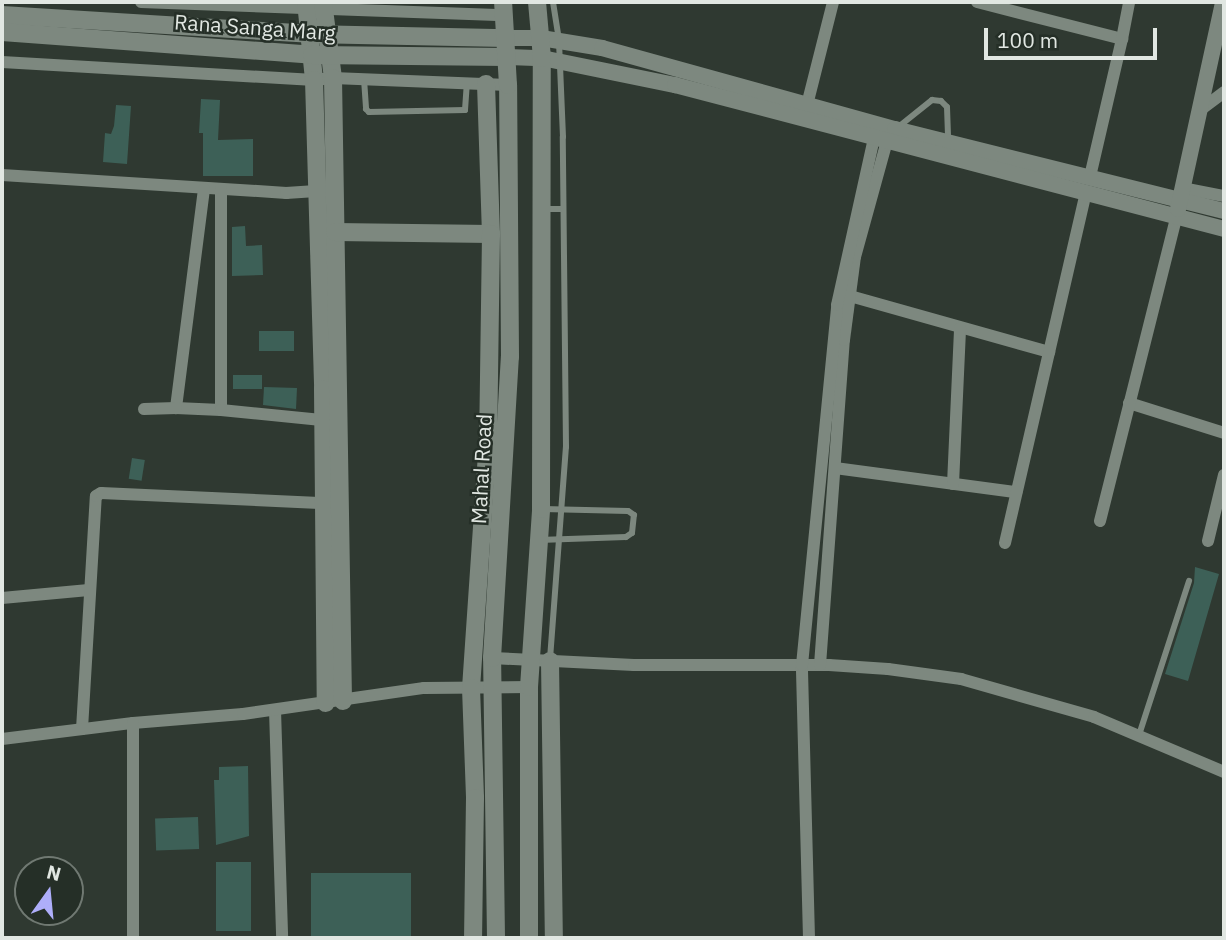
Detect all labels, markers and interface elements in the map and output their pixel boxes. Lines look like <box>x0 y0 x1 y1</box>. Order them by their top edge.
street label: Rana Sanga Marg <box>173 9 337 45</box>
scale bar <box>988 14 1161 58</box>
text: 100 m <box>997 26 1058 54</box>
street label: Mahal Road <box>466 413 496 525</box>
north arrow <box>14 856 84 926</box>
text: N <box>44 859 64 886</box>

